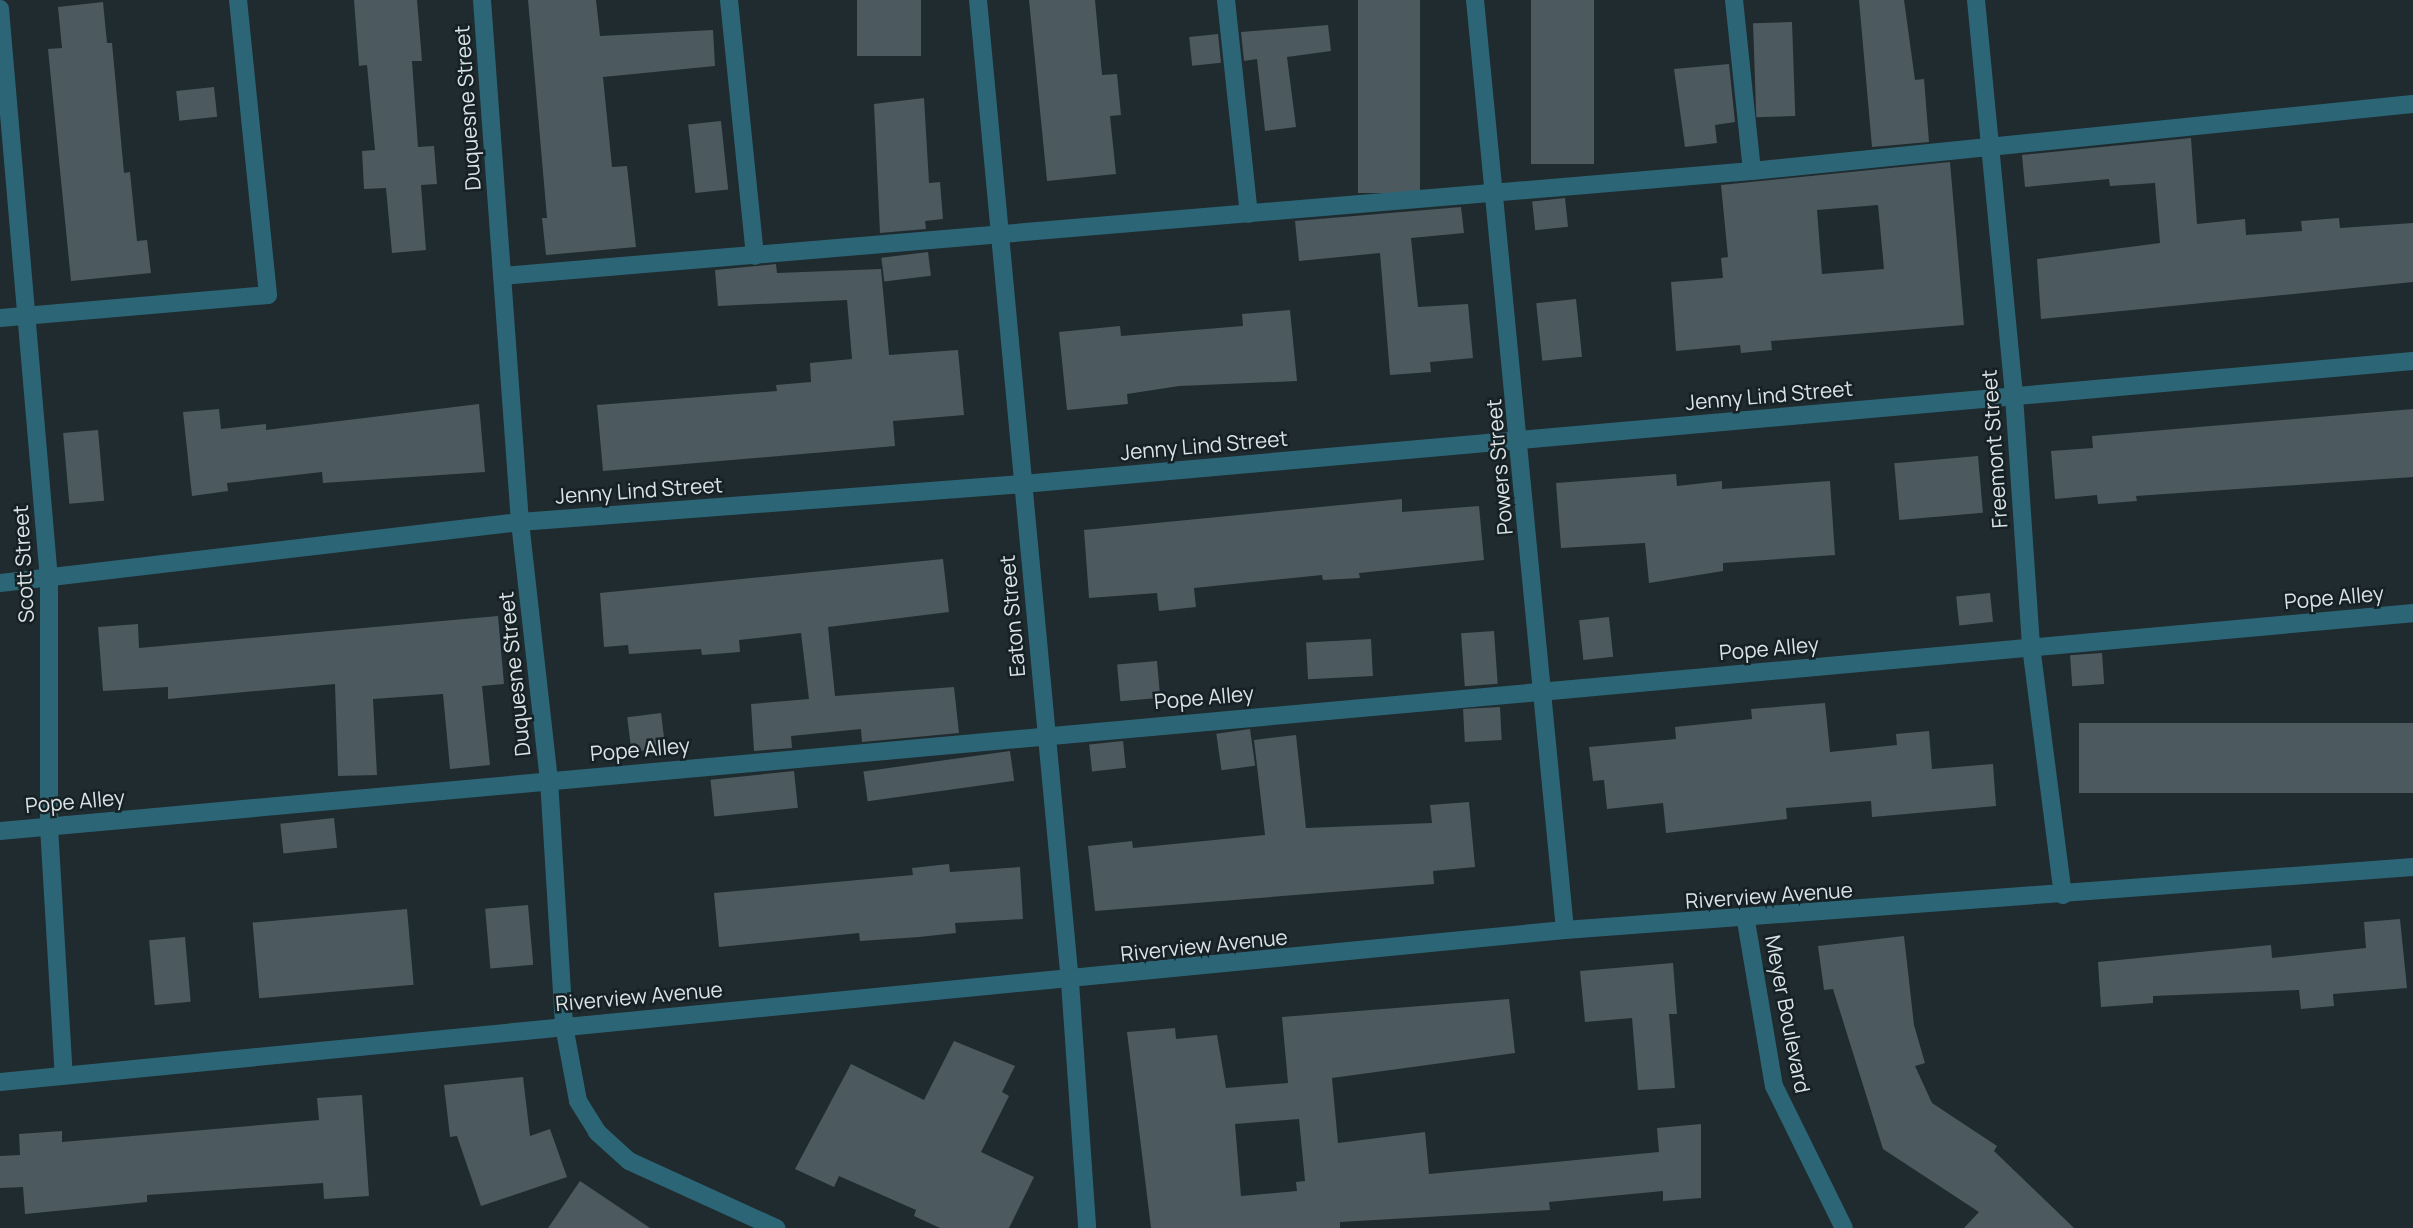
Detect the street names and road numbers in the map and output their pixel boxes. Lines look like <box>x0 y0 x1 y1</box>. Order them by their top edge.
street label: Duquesne Street <box>449 25 485 191</box>
street label: Freemont Street <box>1976 369 2012 529</box>
street label: Jenny Lind Street <box>1684 375 1854 415</box>
street label: Powers Street <box>1480 398 1518 536</box>
street label: Jenny Lind Street <box>1119 425 1289 465</box>
street label: Jenny Lind Street <box>554 472 724 508</box>
street label: Scott Street <box>7 504 39 624</box>
street label: Eaton Street <box>994 554 1030 678</box>
street label: Pope Alley <box>2283 580 2385 614</box>
street label: Duquesne Street <box>493 590 535 758</box>
street label: Pope Alley <box>1718 631 1820 665</box>
street label: Pope Alley <box>1153 680 1255 714</box>
street label: Pope Alley <box>589 732 691 766</box>
street label: Pope Alley <box>24 784 126 818</box>
street label: Riverview Avenue <box>1684 877 1854 913</box>
street label: Riverview Avenue <box>1119 924 1289 966</box>
street label: Meyer Boulevard <box>1760 933 1816 1095</box>
street label: Riverview Avenue <box>554 976 724 1016</box>

